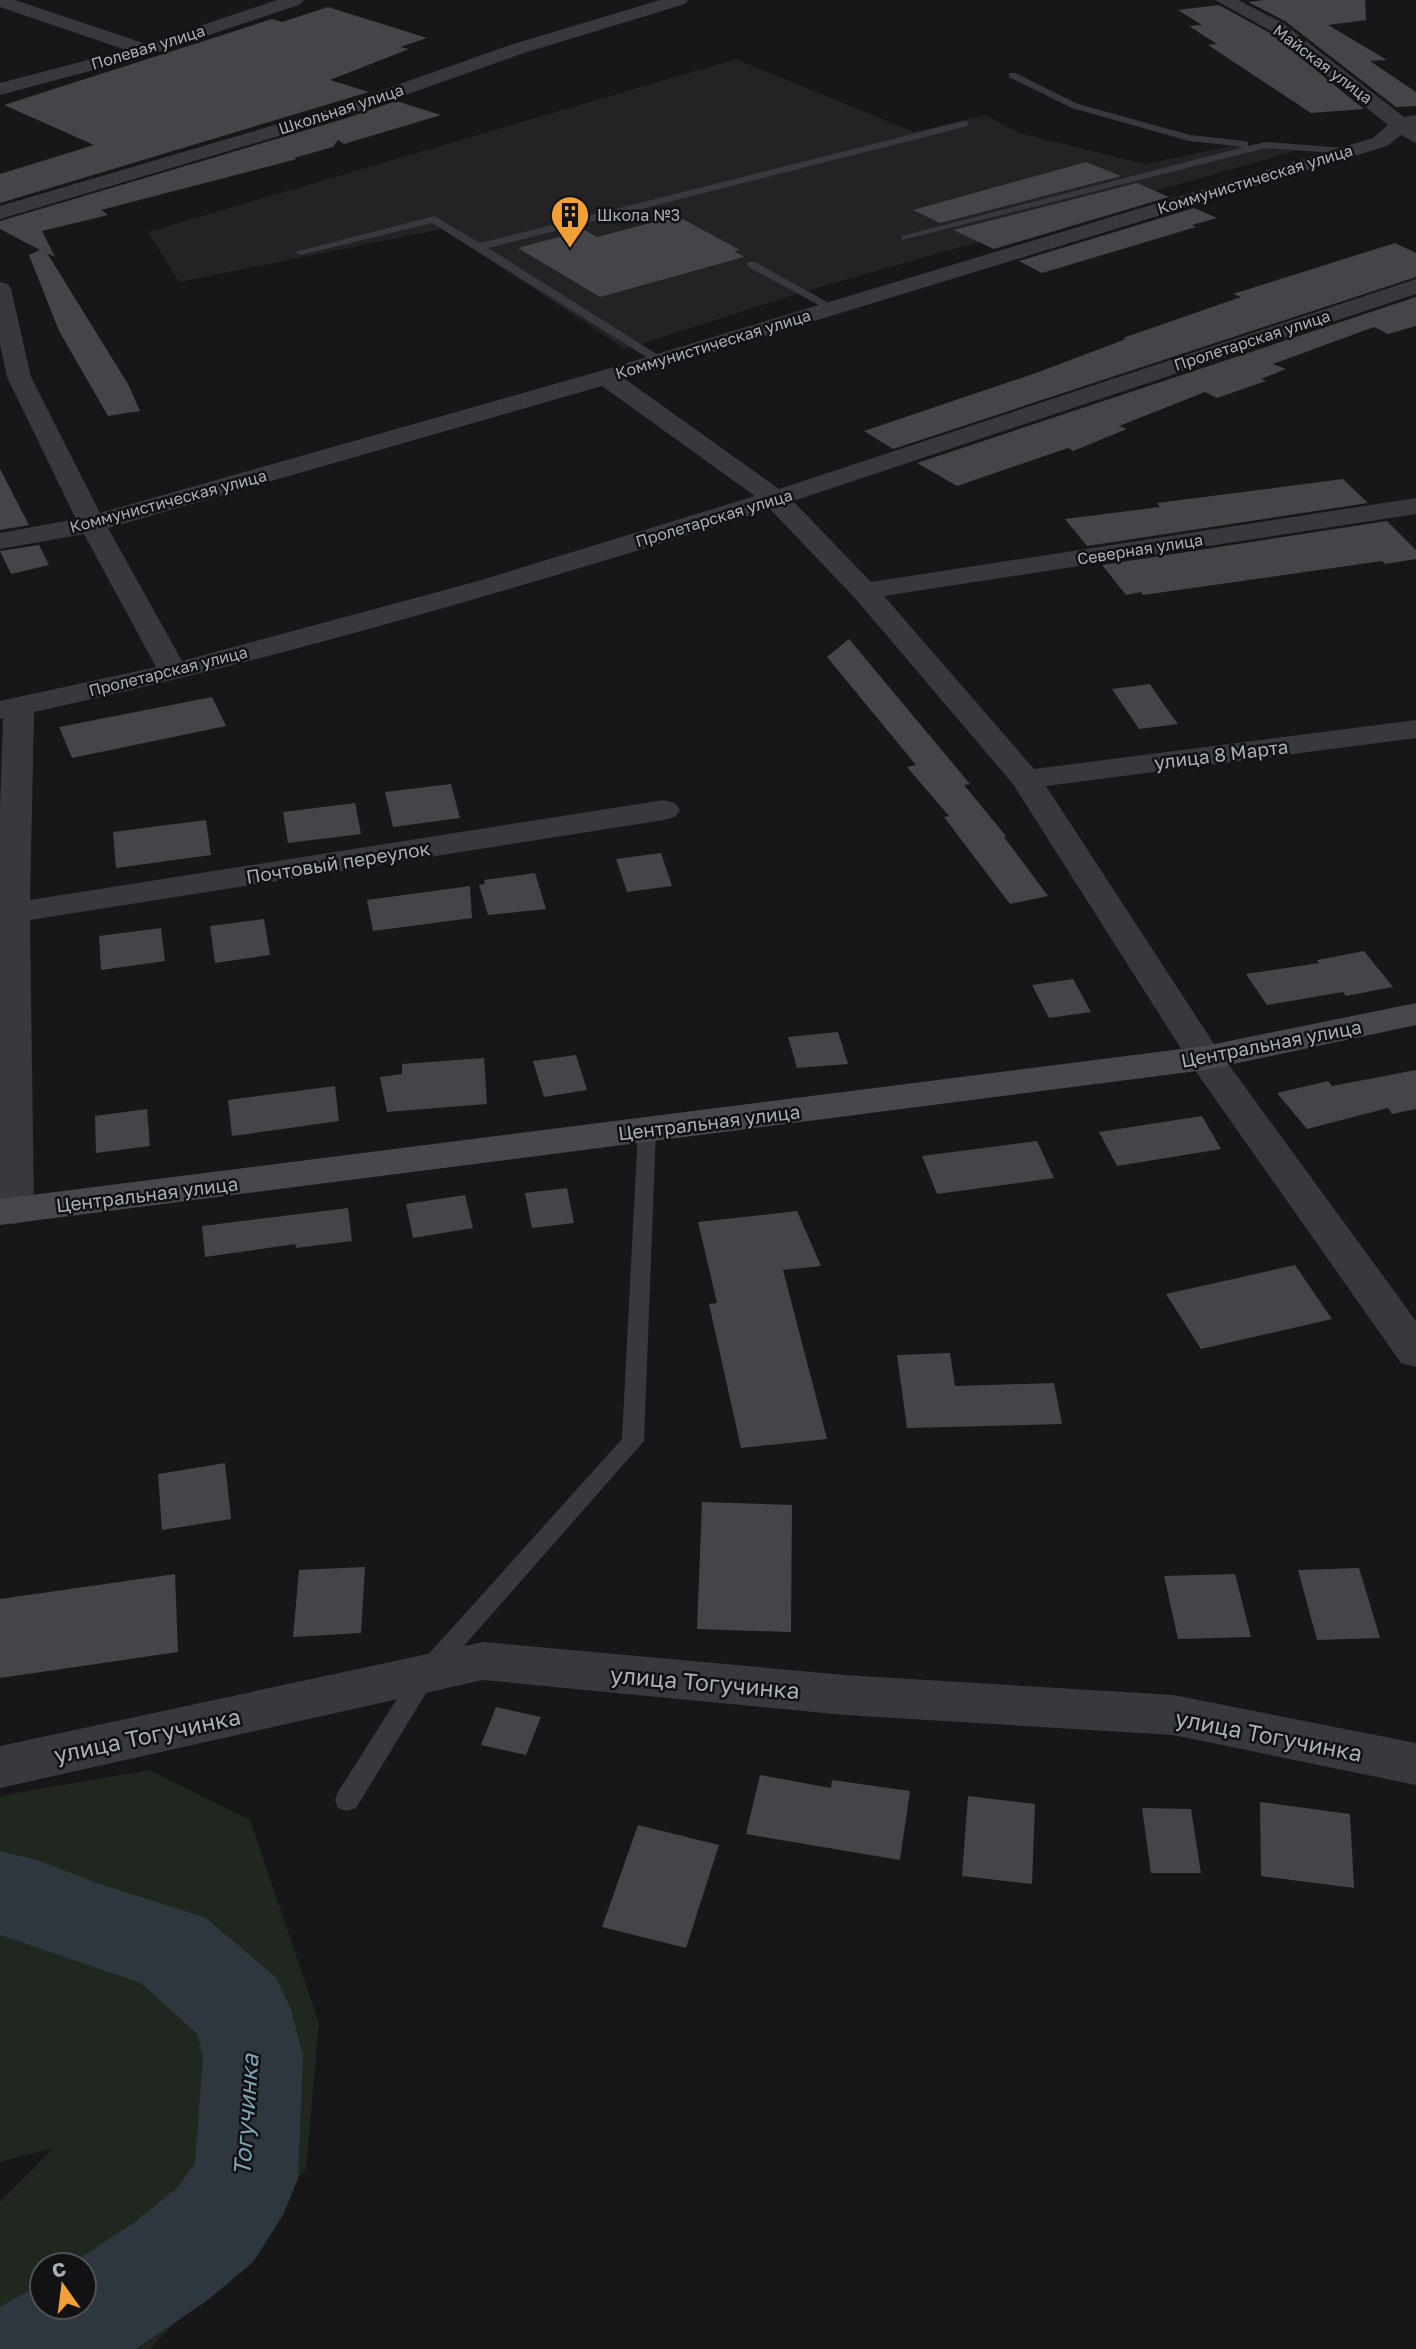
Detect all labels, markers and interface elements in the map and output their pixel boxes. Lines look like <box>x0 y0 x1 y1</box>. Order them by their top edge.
street label: Полевая улица <box>89 20 207 74</box>
street label: Майская улица <box>1269 20 1377 108</box>
street label: Школьная улица <box>276 79 406 139</box>
street label: Коммунистическая улица <box>1155 140 1355 218</box>
building icon: Школа №3 <box>549 194 591 249</box>
place label: Школа №3 <box>597 205 680 225</box>
street label: Коммунистическая улица <box>613 305 813 383</box>
street label: Пролетарская улица <box>1171 305 1333 375</box>
street label: Коммунистическая улица <box>67 465 269 537</box>
street label: Пролетарская улица <box>633 485 795 551</box>
street label: Северная улица <box>1076 529 1204 569</box>
street label: Пролетарская улица <box>87 642 249 700</box>
street label: улица 8 Марта <box>1153 734 1289 774</box>
street label: Почтовый переулок <box>244 836 432 888</box>
street label: Центральная улица <box>1179 1014 1363 1072</box>
street label: Центральная улица <box>617 1099 801 1145</box>
street label: Центральная улица <box>55 1171 239 1217</box>
street label: улица Тогучинка <box>609 1660 801 1704</box>
street label: улица Тогучинка <box>51 1702 243 1768</box>
street label: улица Тогучинка <box>1173 1703 1365 1767</box>
water label: Тогучинка <box>226 2052 265 2177</box>
north arrow <box>28 2251 98 2321</box>
text: С <box>49 2256 68 2282</box>

